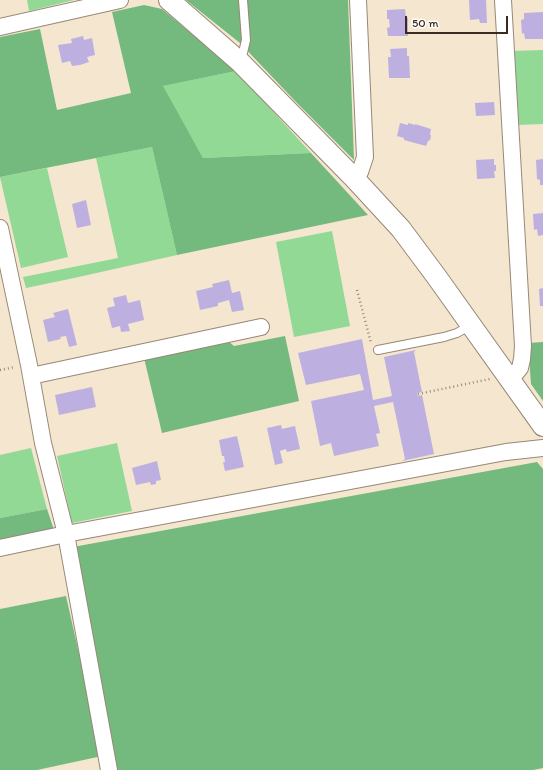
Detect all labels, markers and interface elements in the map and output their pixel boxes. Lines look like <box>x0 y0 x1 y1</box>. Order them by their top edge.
scale bar <box>407 8 510 34</box>
text: 50 m <box>412 16 438 30</box>

